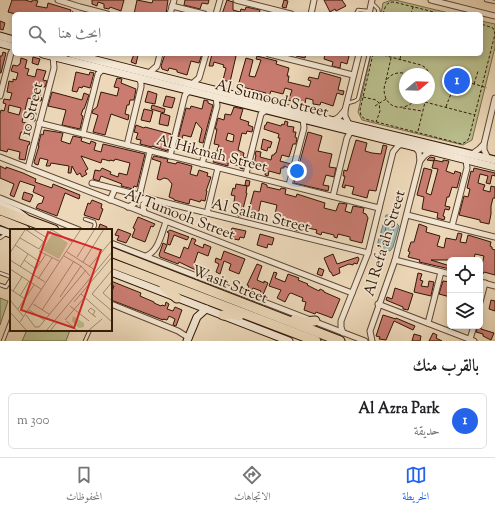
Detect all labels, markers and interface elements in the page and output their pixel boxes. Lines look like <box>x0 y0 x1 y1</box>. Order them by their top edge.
search box <box>12 12 483 56</box>
icon: search <box>26 23 48 45</box>
text: ابحث هنا <box>58 24 101 45</box>
pin: 1 <box>444 66 470 96</box>
north arrow <box>399 68 435 104</box>
street label: Al Sumood Street <box>213 75 331 124</box>
street label: 10 Street <box>16 80 49 138</box>
street label: Al Hikmah Street <box>154 130 269 178</box>
your location <box>287 161 307 181</box>
street label: Al Tumooh Street <box>121 185 238 246</box>
street label: Al Refa'ah Street <box>359 188 412 299</box>
street label: Al Salam Street <box>209 194 312 239</box>
inset map <box>10 229 112 331</box>
map controls <box>447 257 483 329</box>
button: locate <box>447 257 483 293</box>
street label: Wasit Street <box>188 261 270 310</box>
button: layers <box>447 293 483 329</box>
text: بالقرب منك <box>413 355 479 379</box>
text: Al Azra Park <box>358 399 440 420</box>
text: 300 m <box>17 412 49 430</box>
text: 1 <box>463 412 467 430</box>
text: حديقة <box>414 423 440 441</box>
tab: المحفوظات <box>66 464 102 507</box>
tab: الاتجاهات <box>234 464 271 507</box>
tab: الخريطة <box>402 464 429 507</box>

